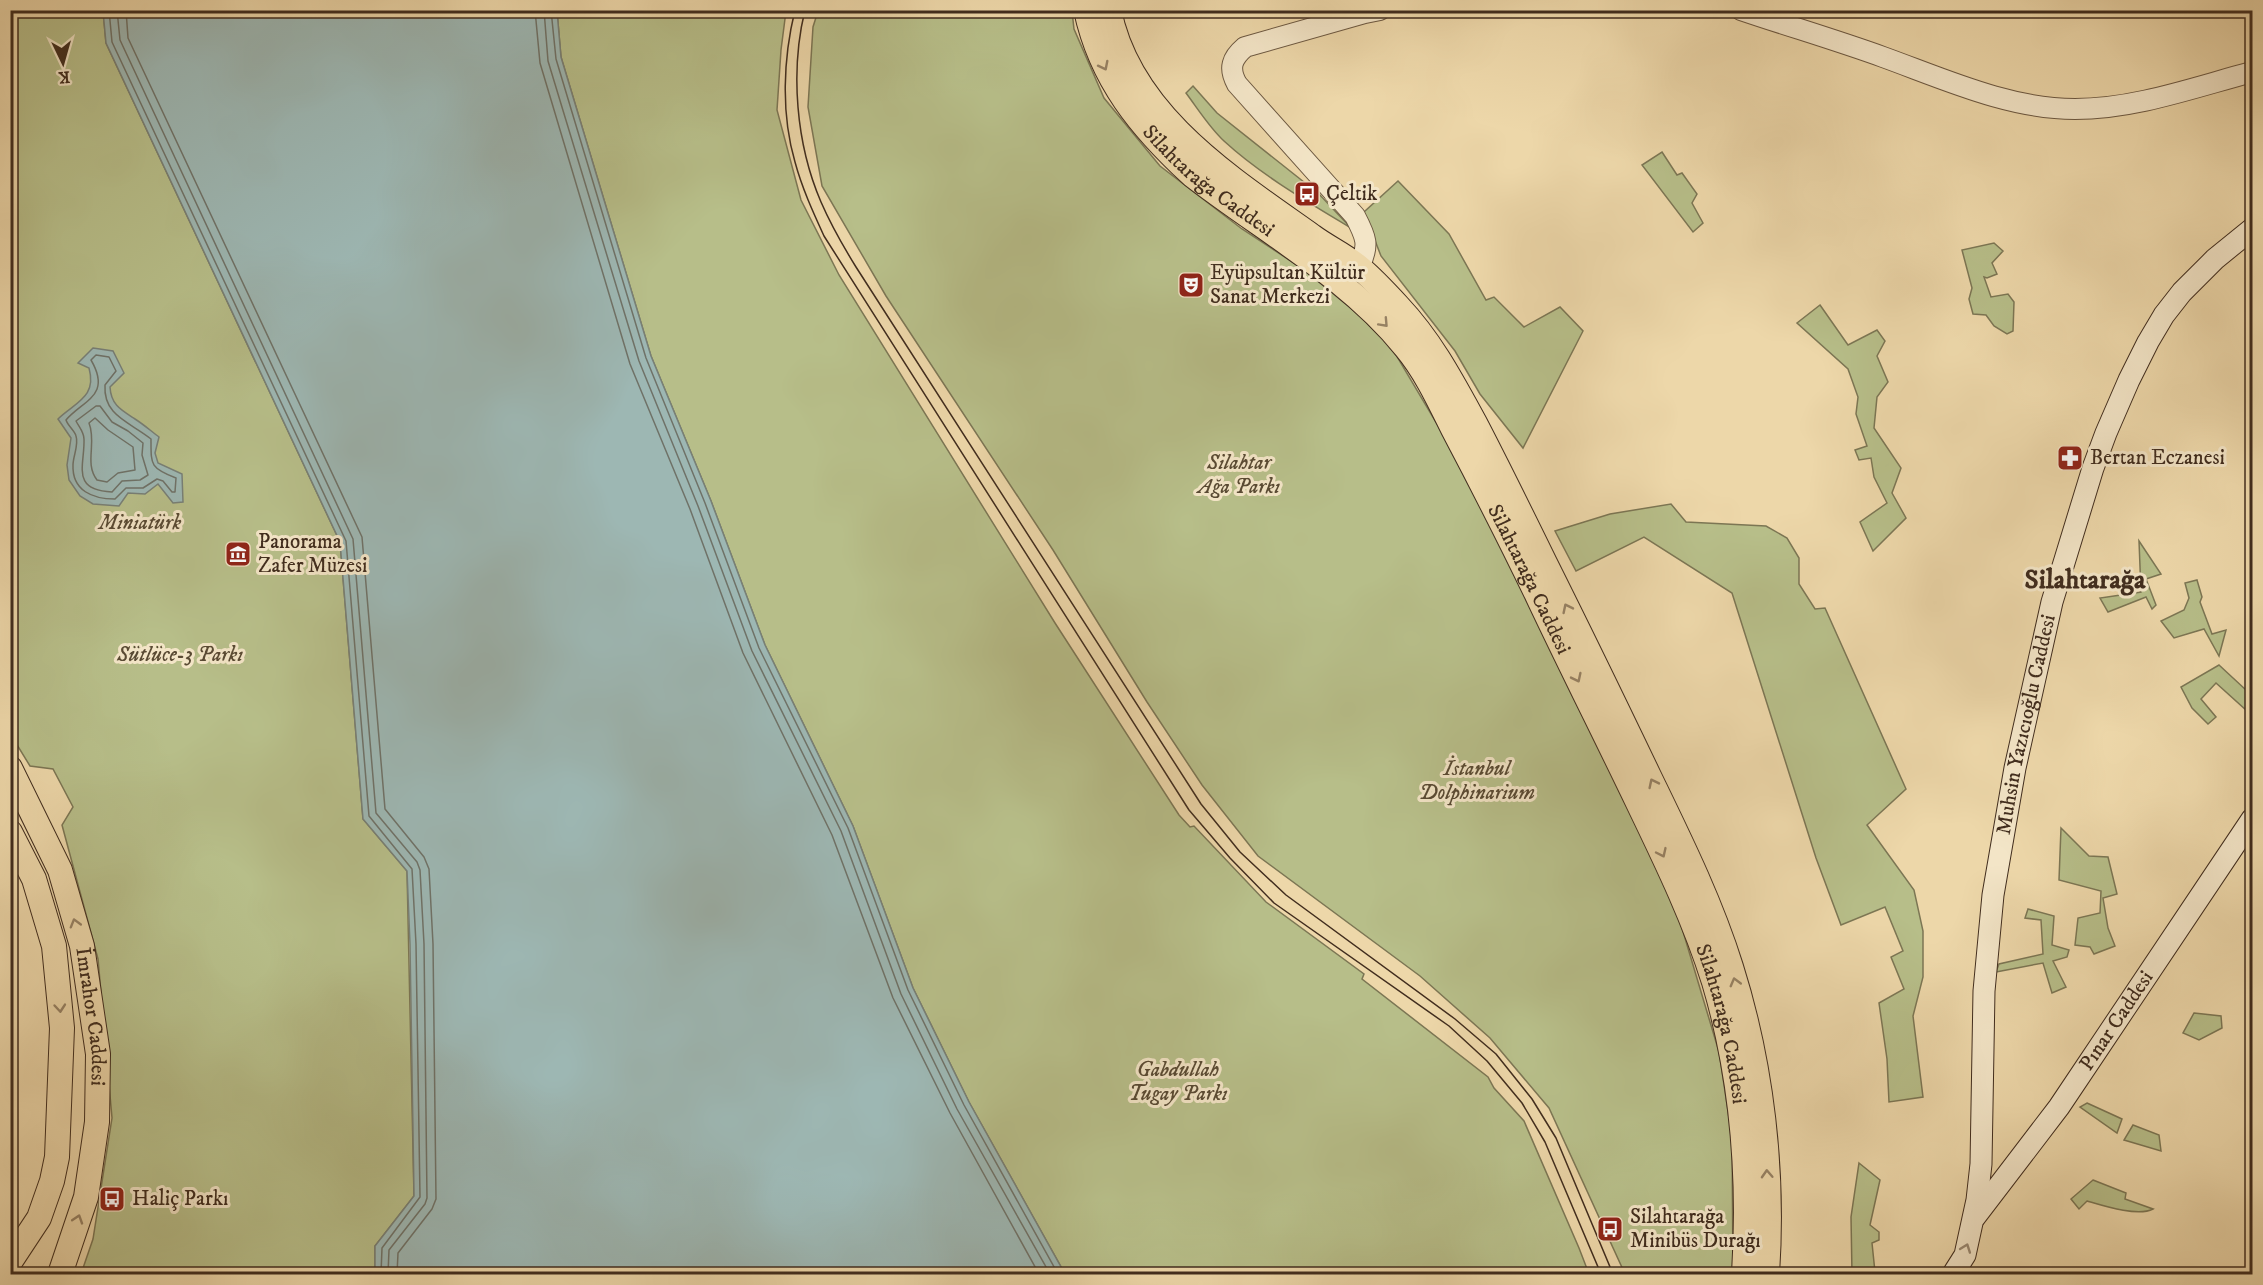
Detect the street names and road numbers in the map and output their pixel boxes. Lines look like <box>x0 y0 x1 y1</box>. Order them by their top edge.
street label: Silahtarağa Caddesi <box>1137 120 1279 243</box>
street label: Silahtarağa Caddesi <box>1481 500 1577 659</box>
street label: Muhsin Yazıcıoğlu Caddesi <box>1991 612 2062 837</box>
street label: Silahtarağa Caddesi <box>1689 941 1752 1105</box>
street label: İmrahor Caddesi <box>69 945 111 1086</box>
street label: Pınar Caddesi <box>2074 966 2159 1076</box>

